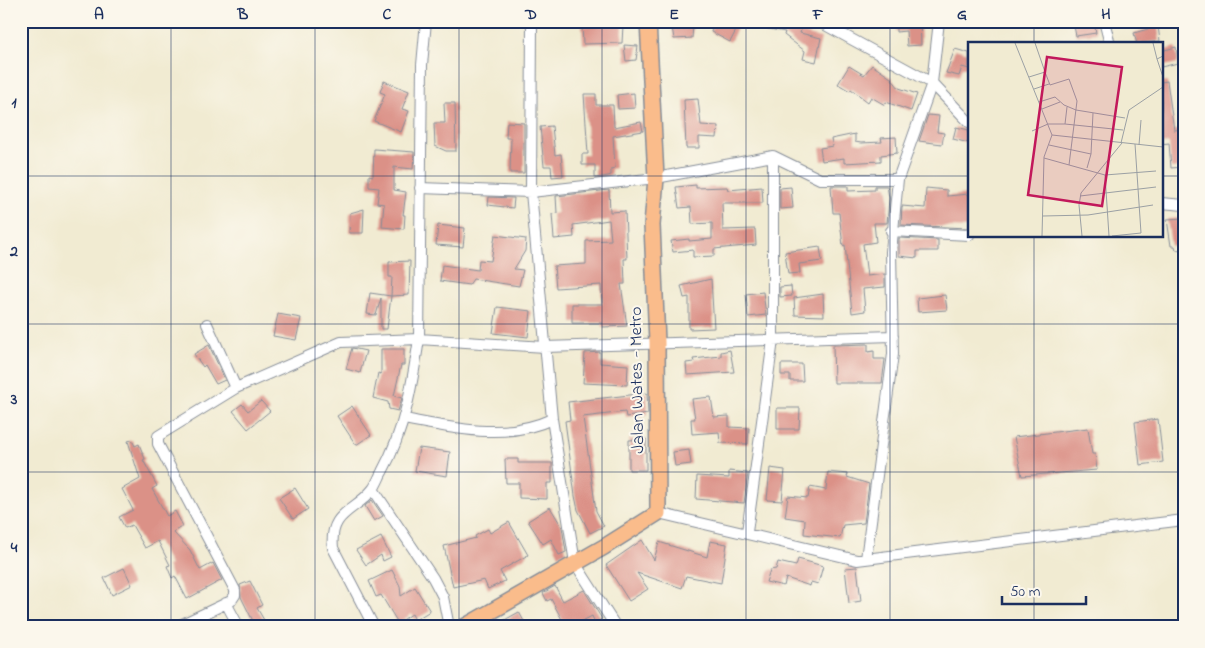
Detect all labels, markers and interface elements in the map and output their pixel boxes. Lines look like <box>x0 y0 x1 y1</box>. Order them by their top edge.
text: A <box>94 3 104 27</box>
text: B <box>237 3 249 27</box>
text: C <box>383 3 392 27</box>
text: D <box>524 3 537 27</box>
text: E <box>669 3 679 27</box>
text: F <box>812 3 824 27</box>
text: G <box>957 3 967 27</box>
text: H <box>1101 3 1111 27</box>
inset map <box>968 42 1162 238</box>
text: 1 <box>11 91 17 115</box>
text: 2 <box>9 240 18 264</box>
street label: Jalan Wates - Metro <box>624 306 652 454</box>
text: 3 <box>10 388 18 412</box>
text: 4 <box>10 536 18 560</box>
scale bar <box>1002 573 1086 605</box>
text: 50 m <box>1010 581 1041 603</box>

